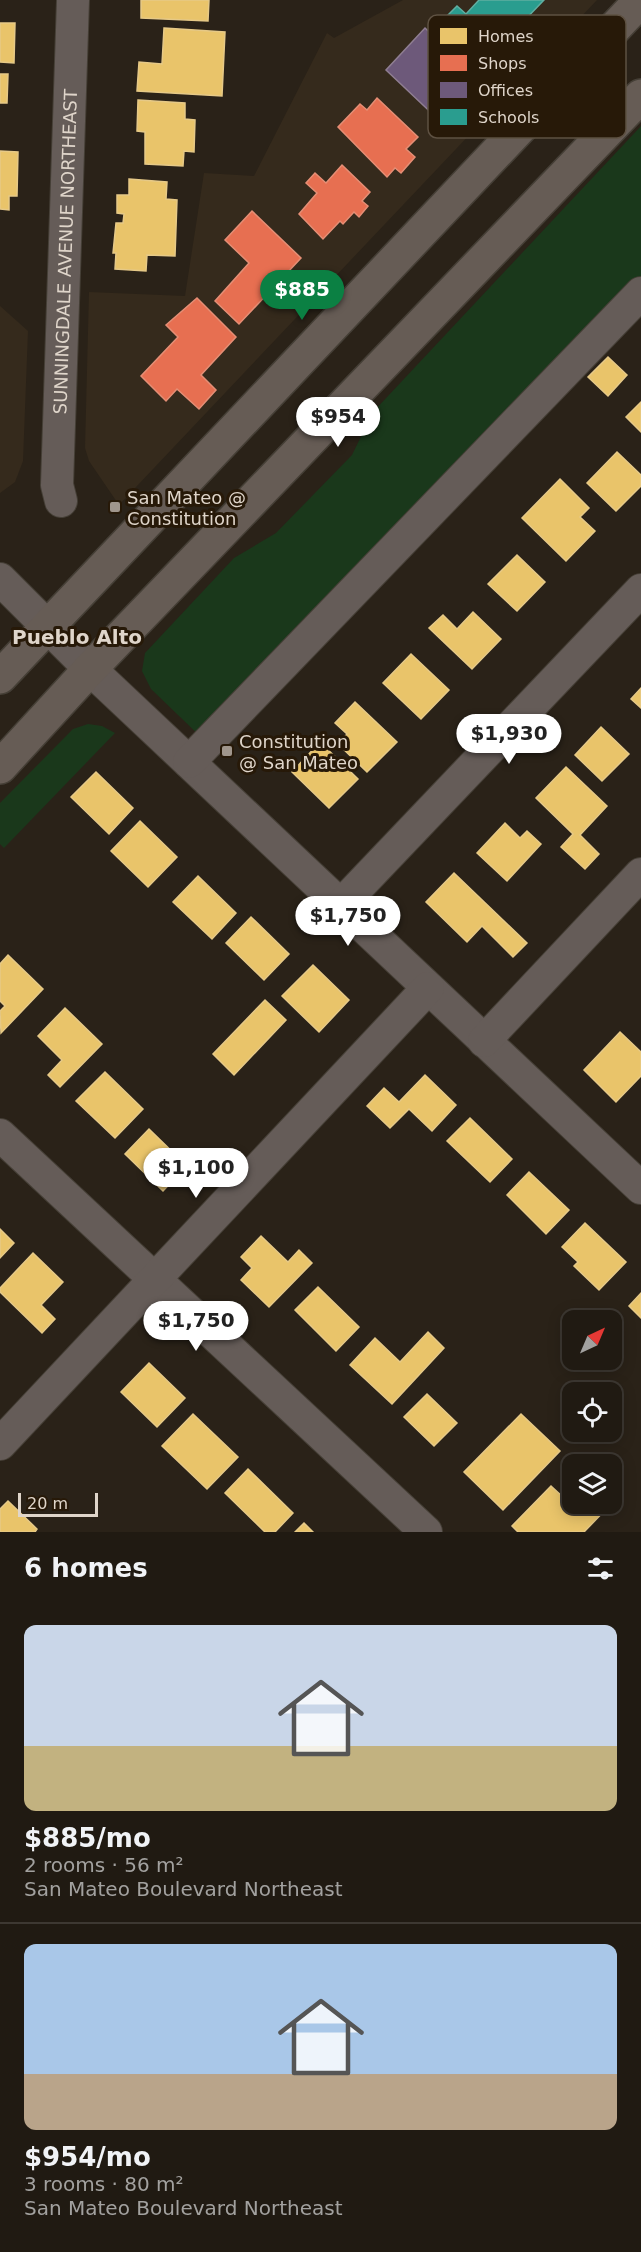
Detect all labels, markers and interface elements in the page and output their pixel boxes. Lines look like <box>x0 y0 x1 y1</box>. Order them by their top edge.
legend <box>428 15 626 138</box>
text: Homes <box>478 27 534 46</box>
text: Shops <box>478 54 527 73</box>
text: Offices <box>478 81 533 100</box>
street label: SUNNINGDALE AVENUE NORTHEAST <box>49 88 81 415</box>
text: Schools <box>478 108 539 127</box>
pin: $885 <box>266 270 338 321</box>
text: $885 <box>274 277 330 301</box>
pin: $954 <box>302 397 374 448</box>
text: $954 <box>310 404 366 428</box>
place label: San Mateo @ Constitution <box>127 487 246 529</box>
marker: San Mateo @ Constitution <box>108 500 122 514</box>
district label: Pueblo Alto <box>12 625 142 649</box>
pin: $1,930 <box>460 714 558 765</box>
text: $1,930 <box>470 721 548 745</box>
place label: Constitution @ San Mateo <box>239 731 358 773</box>
marker: Constitution @ San Mateo <box>220 744 234 758</box>
pin: $1,750 <box>299 896 397 947</box>
text: $1,750 <box>309 903 387 927</box>
pin: $1,100 <box>147 1148 245 1199</box>
text: $1,100 <box>157 1155 235 1179</box>
pin: $1,750 <box>147 1301 245 1352</box>
text: $1,750 <box>157 1308 235 1332</box>
north arrow <box>562 1310 622 1370</box>
map controls <box>562 1310 622 1514</box>
button: locate <box>562 1382 622 1442</box>
button: layers <box>562 1454 622 1514</box>
scale bar <box>18 1490 98 1518</box>
text: 20 m <box>27 1494 68 1513</box>
icon: filters <box>584 1552 617 1585</box>
text: 6 homes <box>24 1553 148 1583</box>
icon: home <box>267 1664 375 1772</box>
text: $885/mo <box>24 1823 151 1853</box>
text: 2 rooms · 56 m² <box>24 1853 184 1877</box>
text: San Mateo Boulevard Northeast <box>24 1877 343 1901</box>
icon: home <box>267 1983 375 2091</box>
text: $954/mo <box>24 2142 151 2172</box>
text: 3 rooms · 80 m² <box>24 2172 184 2196</box>
text: San Mateo Boulevard Northeast <box>24 2196 343 2220</box>

